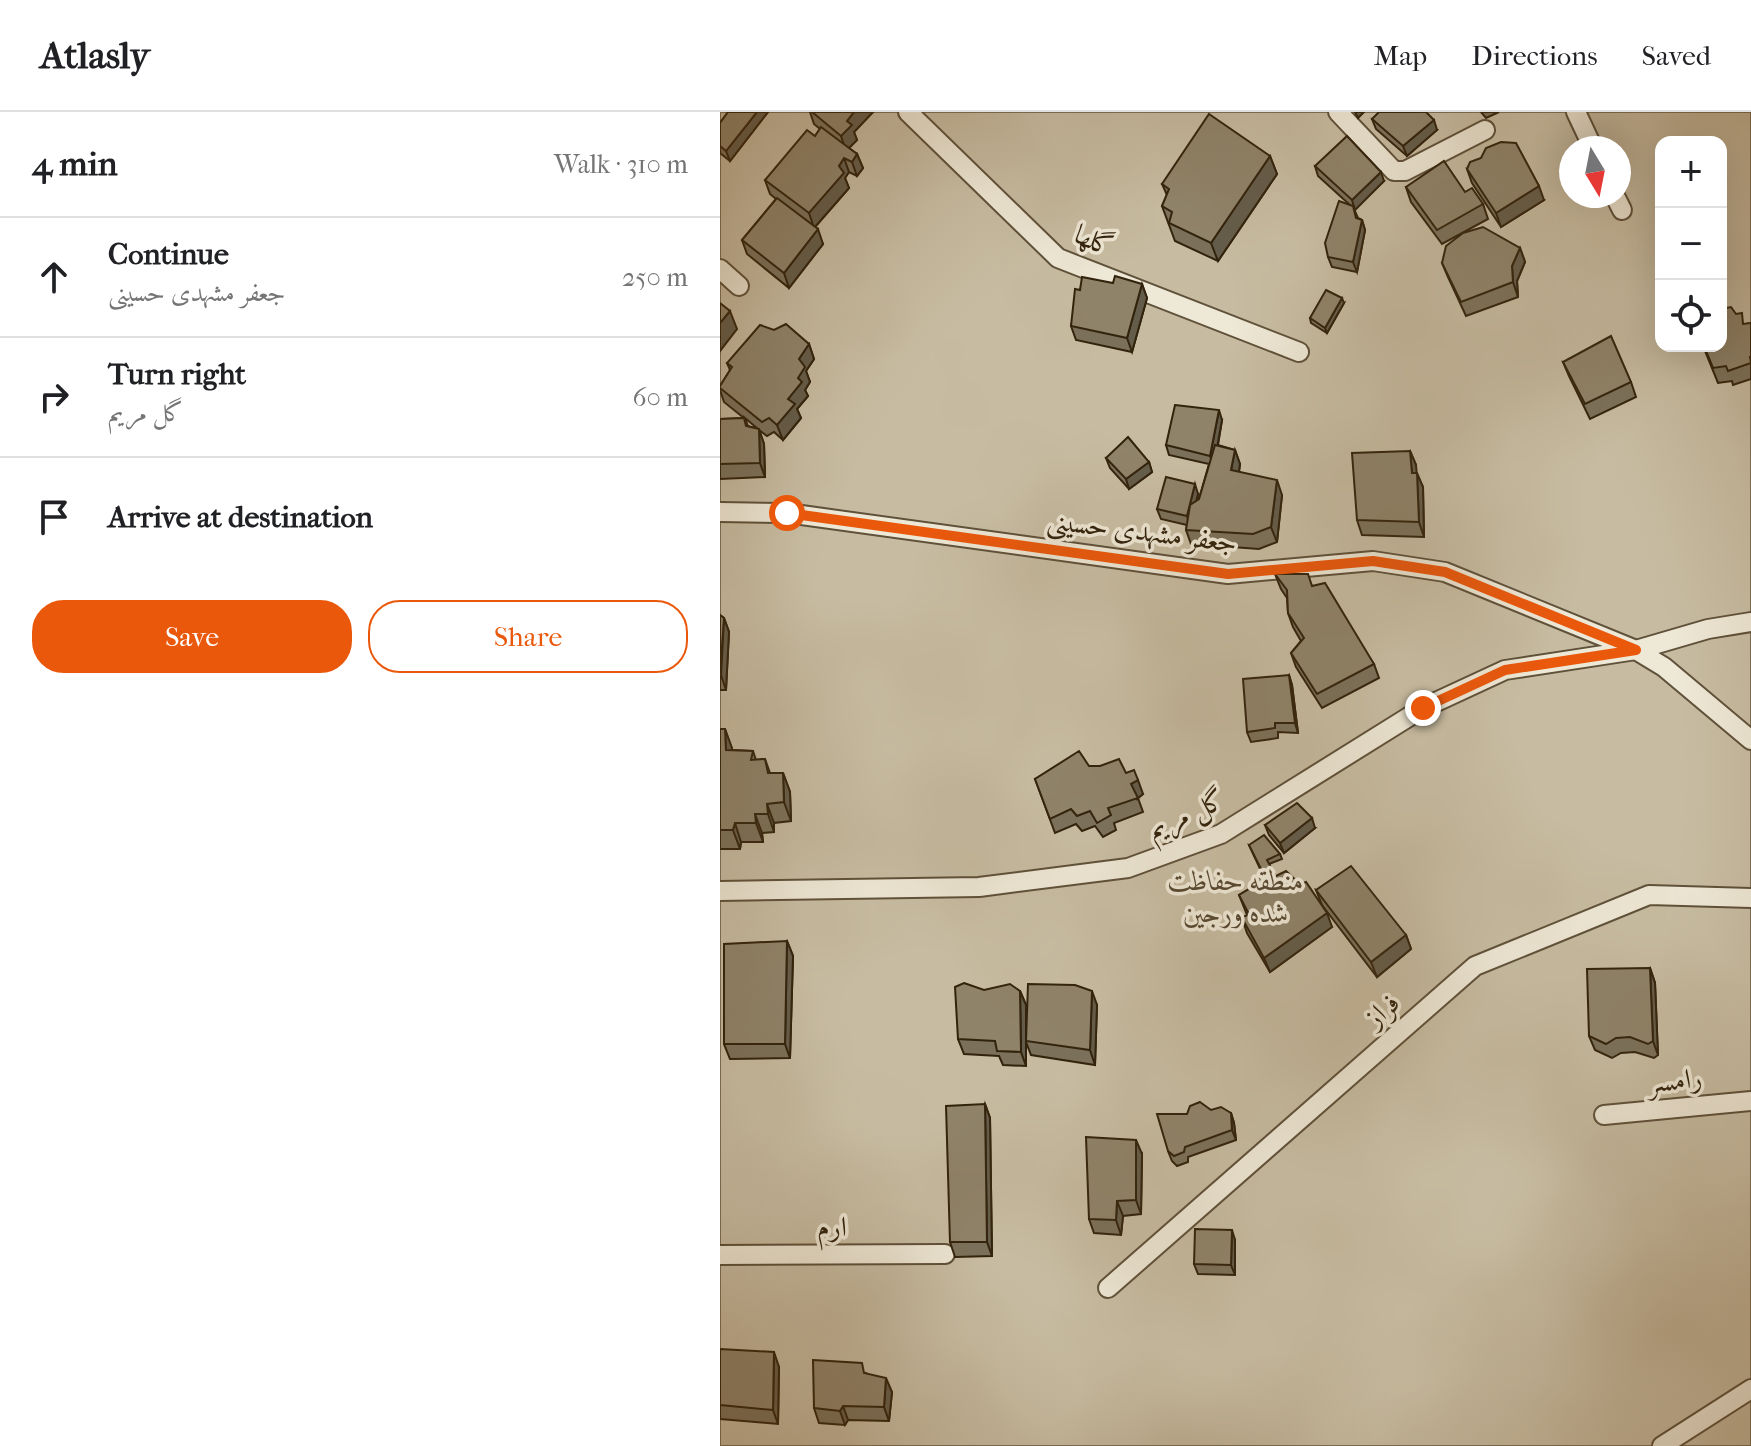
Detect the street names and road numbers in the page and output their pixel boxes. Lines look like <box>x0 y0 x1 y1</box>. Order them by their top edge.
street label: گلها <box>1069 217 1119 263</box>
street label: جعفر مشهدی حسینی <box>1045 503 1239 563</box>
street label: گل مریم <box>1142 782 1233 853</box>
street label: فراز <box>1356 986 1407 1037</box>
street label: رامسر <box>1643 1061 1704 1102</box>
street label: ارم <box>817 1210 847 1251</box>

